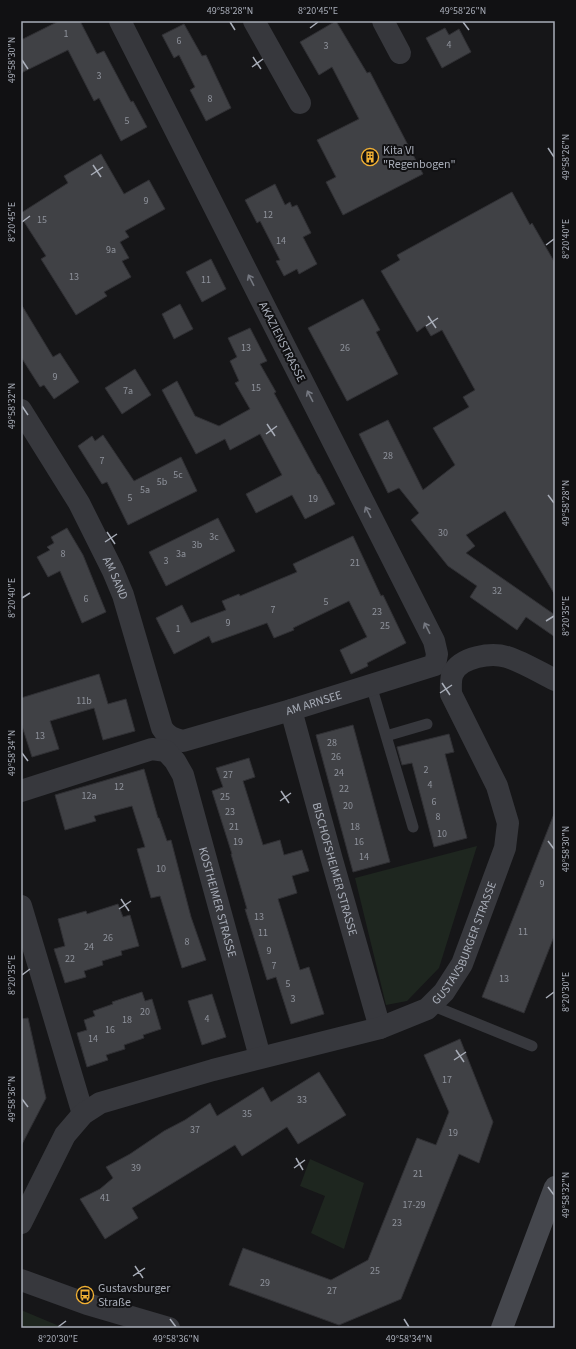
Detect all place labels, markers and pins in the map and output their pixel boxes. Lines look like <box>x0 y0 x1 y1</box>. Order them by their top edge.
place label: Kita VI "Regenbogen" <box>383 142 456 173</box>
building icon: Kita VI "Regenbogen" <box>360 147 380 167</box>
place label: Gustavsburger Straße <box>98 1280 171 1311</box>
bus stop icon: Gustavsburger Straße <box>75 1285 95 1305</box>

